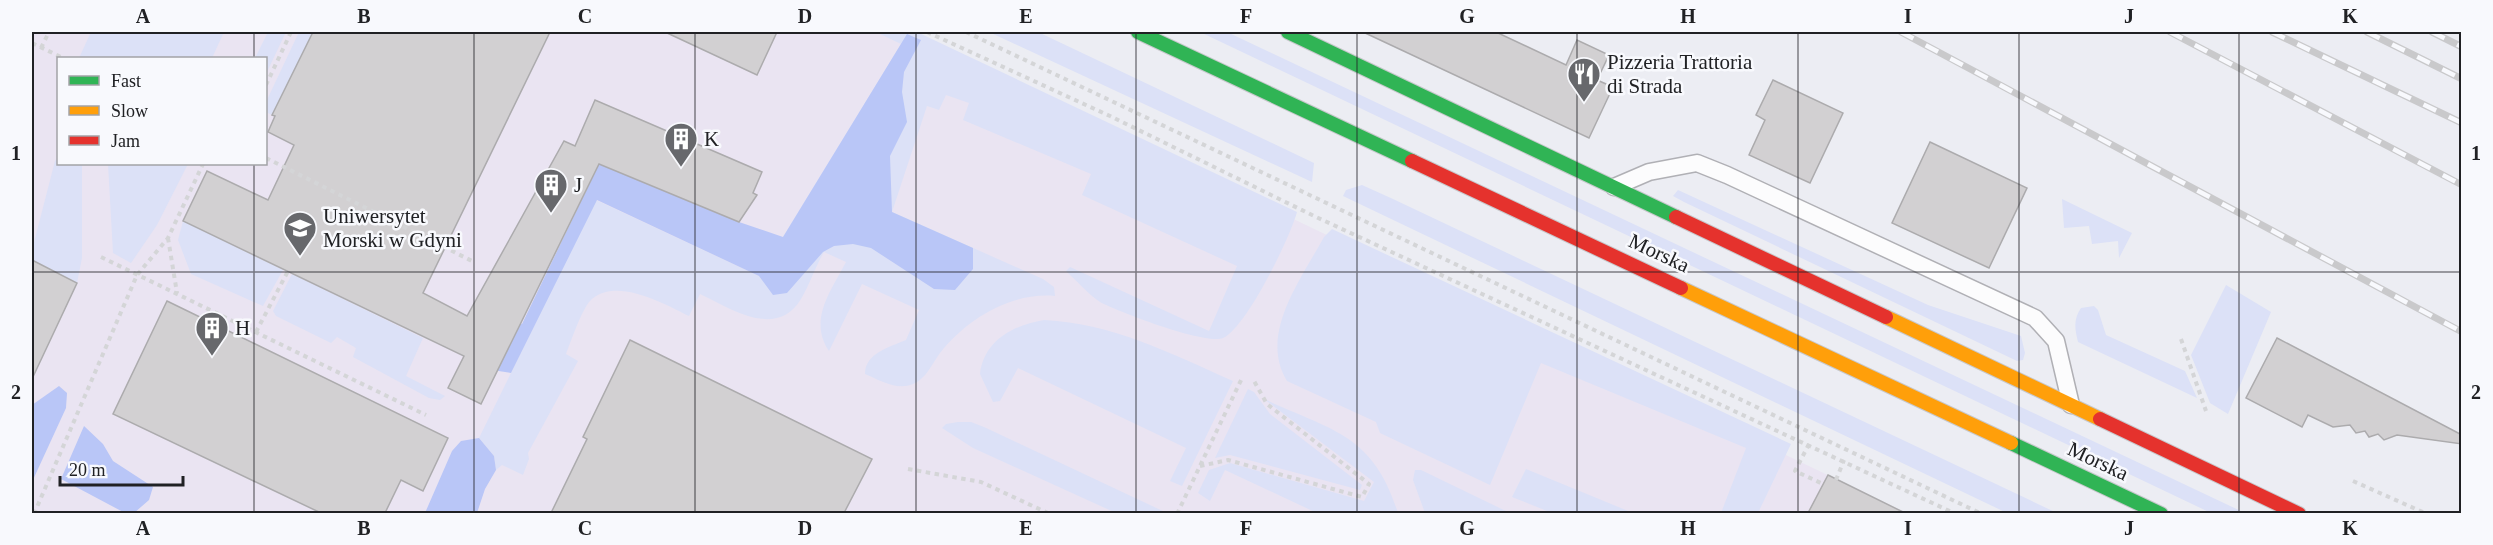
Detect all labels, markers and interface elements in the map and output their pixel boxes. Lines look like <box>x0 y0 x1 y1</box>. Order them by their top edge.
text: A <box>136 5 151 27</box>
text: B <box>357 5 371 27</box>
text: C <box>578 5 592 27</box>
text: D <box>798 5 812 27</box>
text: E <box>1019 5 1033 27</box>
text: F <box>1240 5 1252 27</box>
text: G <box>1459 5 1475 27</box>
text: H <box>1680 5 1696 27</box>
text: I <box>1904 5 1912 27</box>
text: J <box>2124 5 2134 27</box>
text: K <box>2342 5 2358 27</box>
place label: Pizzeria Trattoria di Strada <box>1607 50 1753 98</box>
restaurant icon: Pizzeria Trattoria di Strada <box>1566 56 1602 103</box>
legend <box>57 57 267 165</box>
text: Fast <box>111 71 141 91</box>
text: Slow <box>111 101 148 121</box>
building icon: K <box>663 121 699 168</box>
place label: K <box>704 127 719 151</box>
text: Jam <box>111 131 140 151</box>
text: 1 <box>11 142 21 164</box>
text: 1 <box>2471 142 2481 164</box>
building icon: J <box>533 167 569 214</box>
place label: J <box>574 173 582 197</box>
place label: Uniwersytet Morski w Gdyni <box>323 204 462 252</box>
school or university icon: Uniwersytet Morski w Gdyni <box>282 210 318 257</box>
street label: Morska <box>1625 229 1694 278</box>
building icon: H <box>194 310 230 357</box>
place label: H <box>235 316 250 340</box>
text: 2 <box>11 381 21 403</box>
text: 2 <box>2471 381 2481 403</box>
street label: Morska <box>2064 437 2133 486</box>
scale bar <box>60 449 183 487</box>
text: 20 m <box>69 460 106 480</box>
text: A <box>136 517 151 539</box>
text: B <box>357 517 371 539</box>
text: C <box>578 517 592 539</box>
text: D <box>798 517 812 539</box>
text: E <box>1019 517 1033 539</box>
text: F <box>1240 517 1252 539</box>
text: G <box>1459 517 1475 539</box>
text: H <box>1680 517 1696 539</box>
text: I <box>1904 517 1912 539</box>
text: J <box>2124 517 2134 539</box>
text: K <box>2342 517 2358 539</box>

